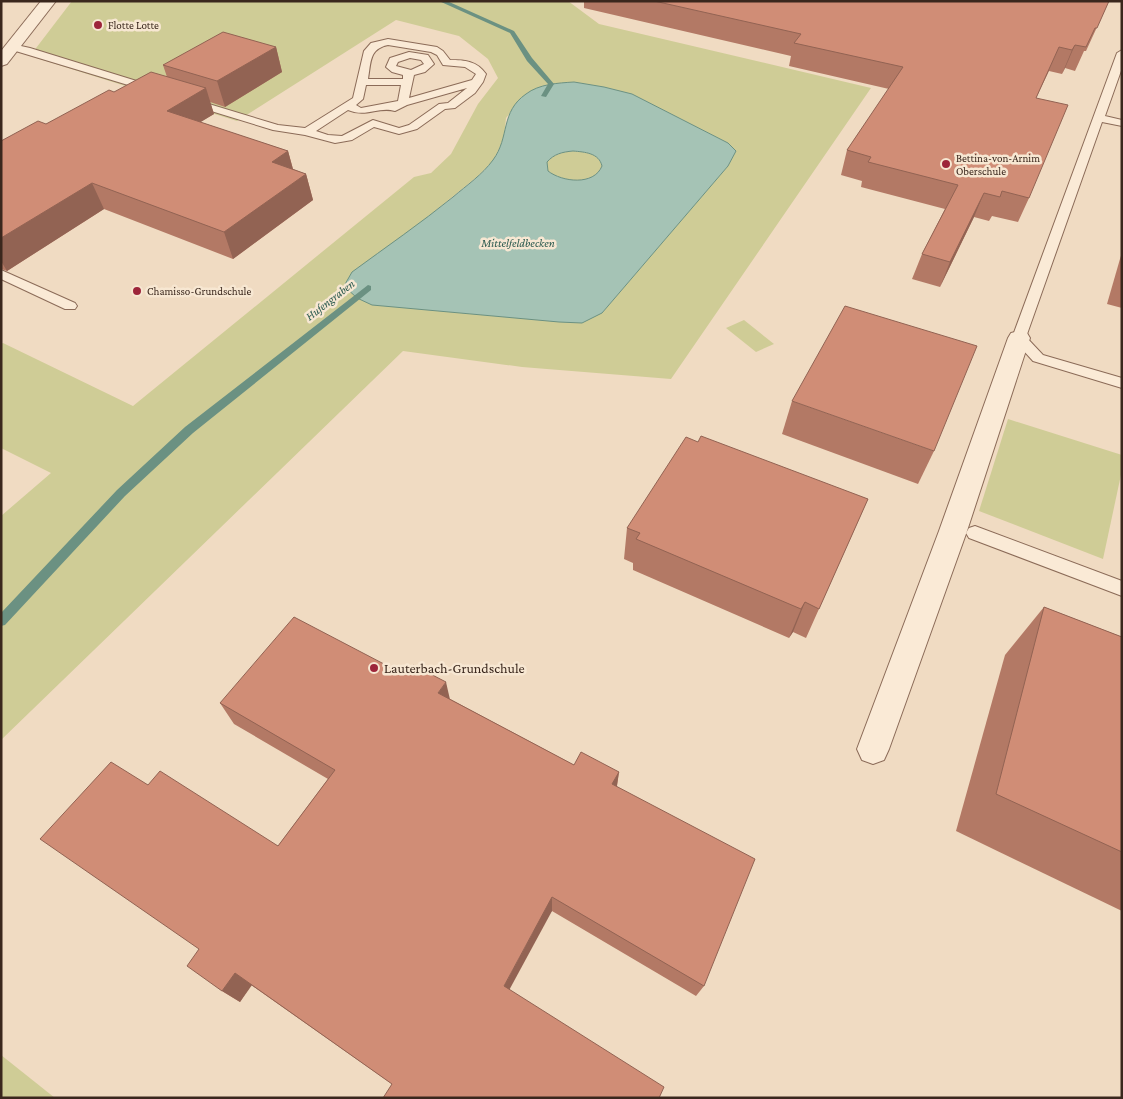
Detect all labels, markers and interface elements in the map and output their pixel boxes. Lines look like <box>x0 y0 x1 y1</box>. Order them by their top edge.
marker: Flotte Lotte <box>92 19 104 31</box>
place label: Flotte Lotte <box>108 19 159 31</box>
place label: Bettina-von-Arnim Oberschule <box>956 152 1040 177</box>
marker: Bettina-von-Arnim Oberschule <box>940 158 952 170</box>
water label: Mittelfeldbecken <box>480 236 555 250</box>
water label: Hufengraben <box>303 277 357 323</box>
marker: Chamisso-Grundschule <box>131 285 143 297</box>
place label: Chamisso-Grundschule <box>147 285 251 297</box>
place label: Lauterbach-Grundschule <box>384 660 525 676</box>
marker: Lauterbach-Grundschule <box>368 662 380 674</box>

